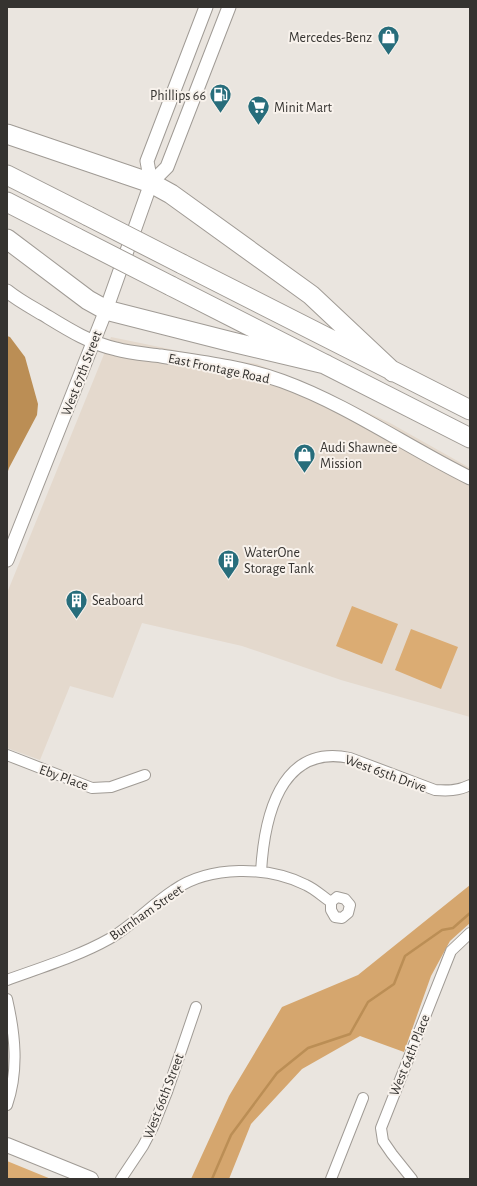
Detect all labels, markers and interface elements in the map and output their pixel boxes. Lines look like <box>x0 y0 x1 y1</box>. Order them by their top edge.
shop icon: Mercedes-Benz <box>375 24 401 57</box>
place label: Mercedes-Benz <box>289 31 372 45</box>
fuel station icon: Phillips 66 <box>208 82 234 115</box>
place label: Phillips 66 <box>150 89 206 103</box>
supermarket icon: Minit Mart <box>245 94 271 127</box>
place label: Minit Mart <box>274 101 333 115</box>
street label: West 67th Street <box>59 328 105 418</box>
street label: East Frontage Road <box>167 351 271 387</box>
place label: Audi Shawnee Mission <box>320 441 398 471</box>
shop icon: Audi Shawnee Mission <box>291 442 317 475</box>
place label: WaterOne Storage Tank <box>244 546 315 576</box>
building icon: WaterOne Storage Tank <box>215 547 241 580</box>
building icon: Seaboard <box>63 587 89 620</box>
place label: Seaboard <box>92 594 143 608</box>
street label: West 65th Drive <box>343 753 428 795</box>
street label: Eby Place <box>37 763 90 793</box>
street label: Burnham Street <box>107 882 186 943</box>
street label: West 64th Place <box>387 1013 433 1098</box>
street label: West 66th Street <box>141 1051 187 1141</box>

